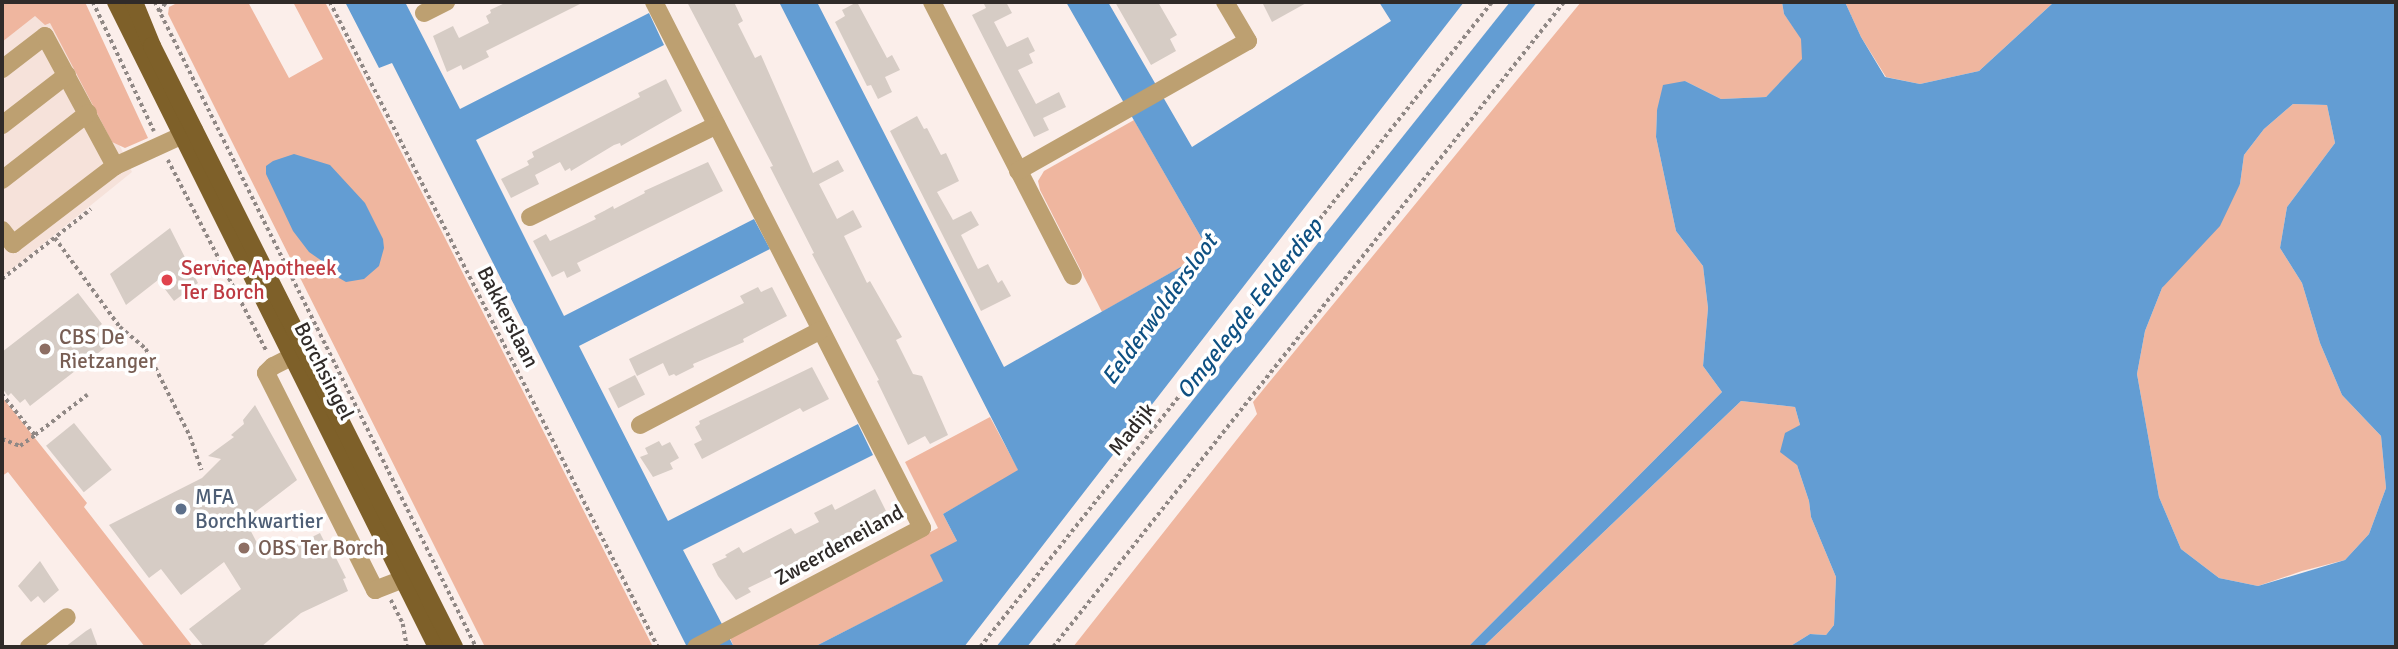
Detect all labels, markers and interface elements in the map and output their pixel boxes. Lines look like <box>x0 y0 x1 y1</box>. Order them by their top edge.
water label: Omgelegde Eelderdiep <box>1171 213 1329 405</box>
water label: Eelderwoldersloot <box>1096 230 1224 390</box>
place label: Service Apotheek Ter Borch <box>181 255 336 305</box>
street label: Bakkerslaan <box>472 262 544 372</box>
marker: Service Apotheek Ter Borch <box>159 272 175 288</box>
street label: Borchsingel <box>289 318 359 424</box>
place label: CBS De Rietzanger <box>59 324 156 374</box>
marker: CBS De Rietzanger <box>37 341 53 357</box>
street label: Madijk <box>1103 398 1161 460</box>
place label: MFA Borchkwartier <box>195 484 323 534</box>
street label: Zweerdeneiland <box>770 499 908 591</box>
marker: MFA Borchkwartier <box>173 501 189 517</box>
place label: OBS Ter Borch <box>258 535 385 561</box>
marker: OBS Ter Borch <box>236 540 252 556</box>

